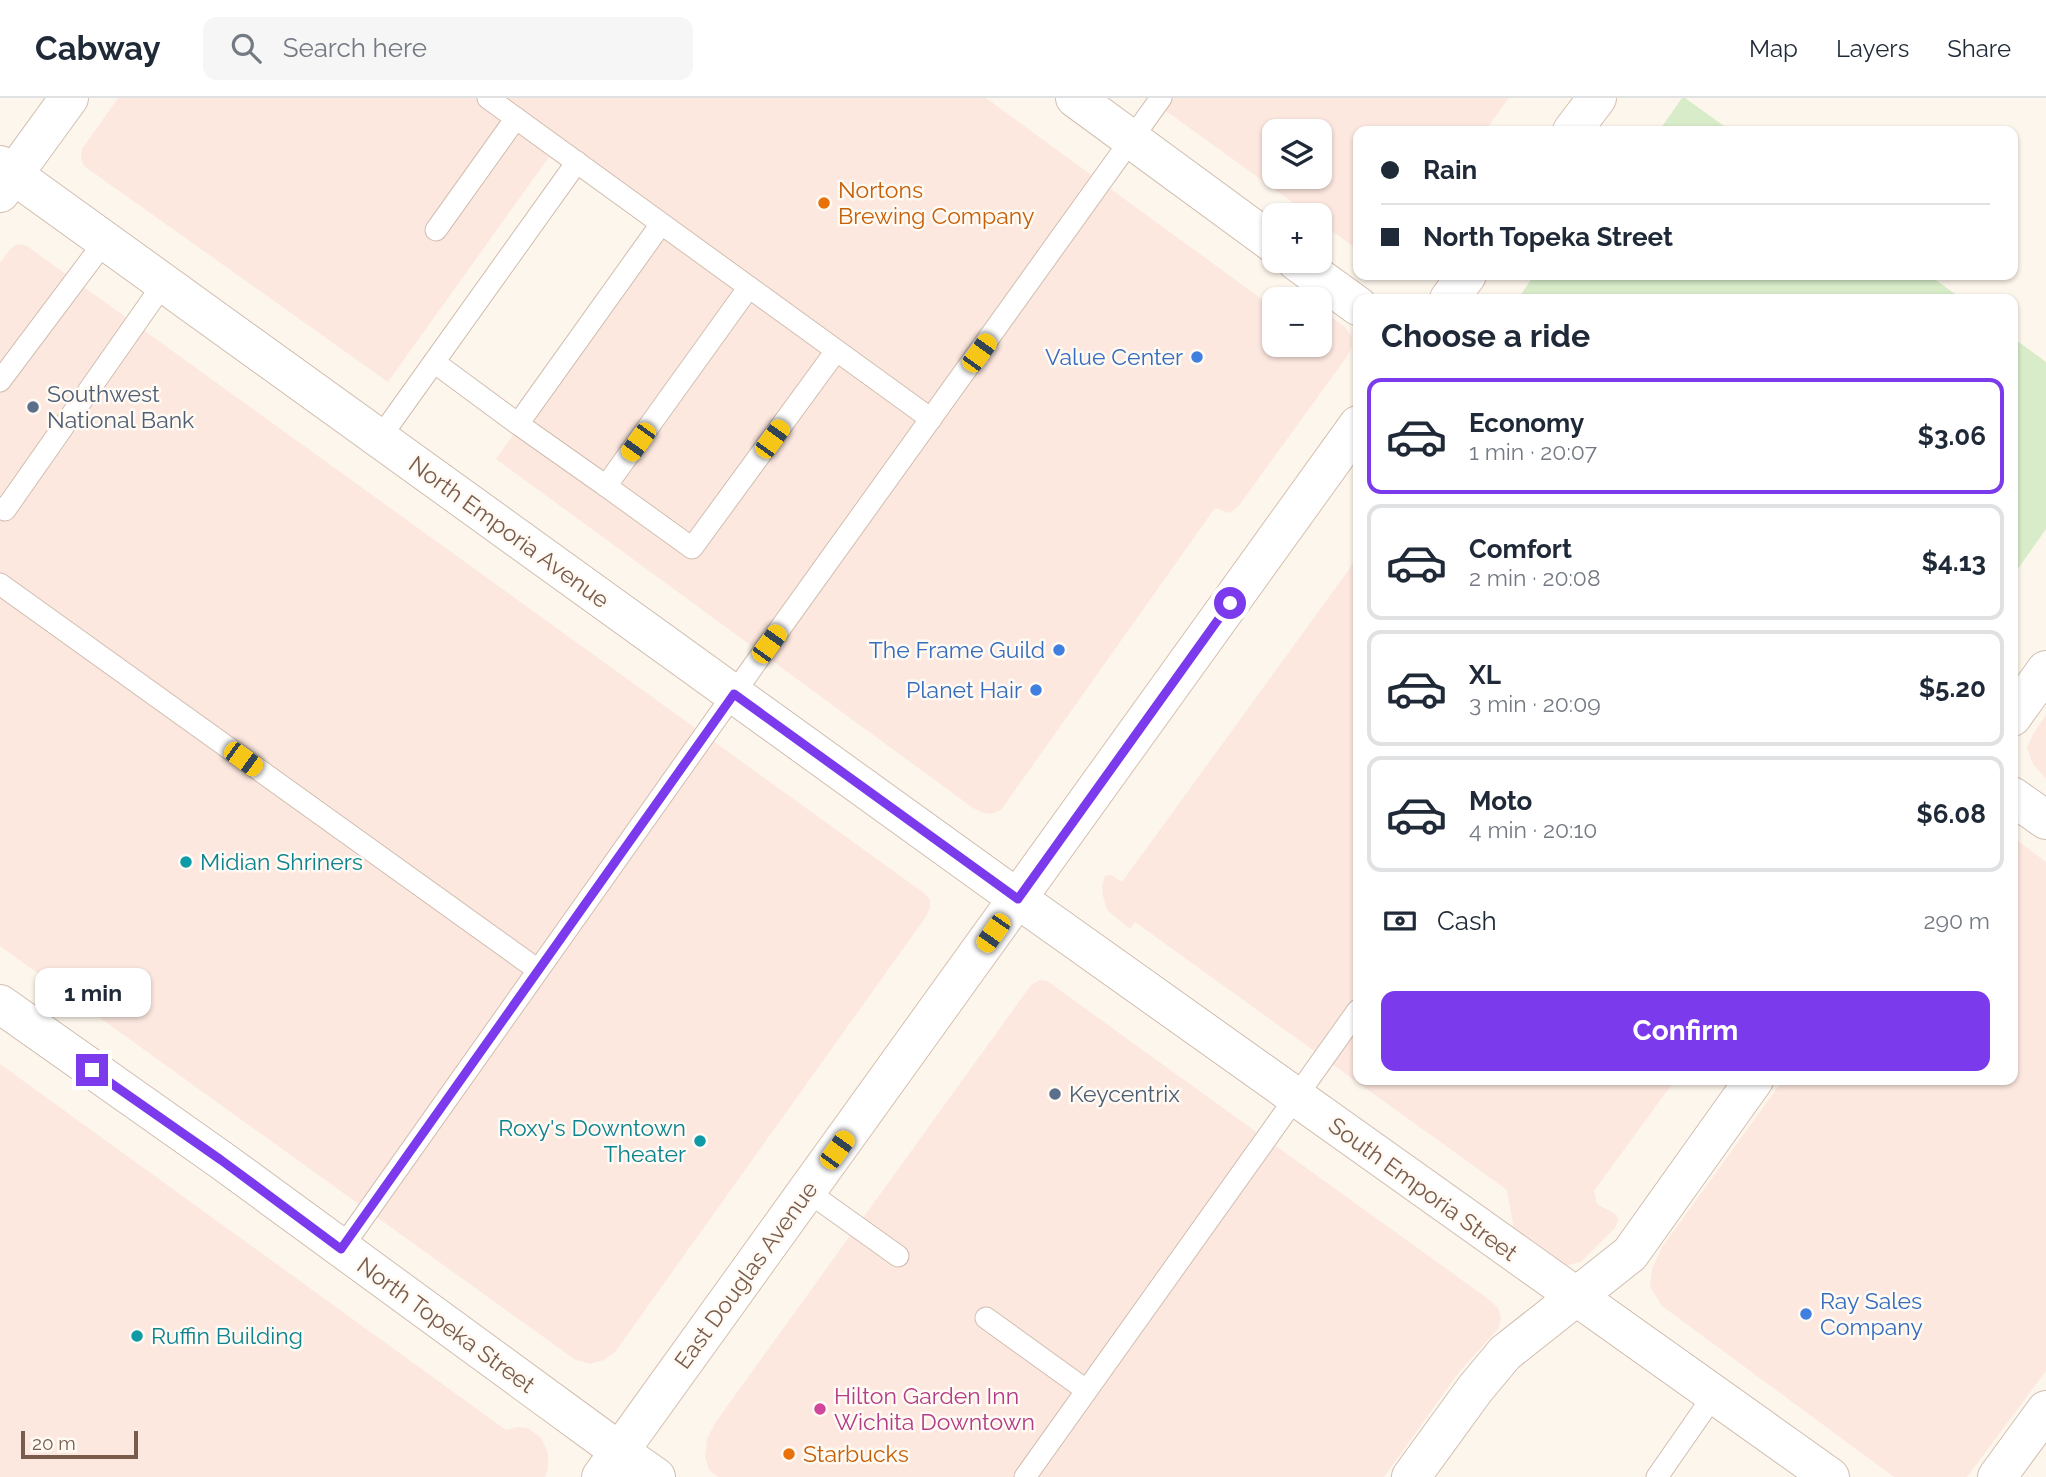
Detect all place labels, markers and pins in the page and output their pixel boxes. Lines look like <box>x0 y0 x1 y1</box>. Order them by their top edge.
place label: Nortons Brewing Company <box>838 176 1034 229</box>
marker: Nortons Brewing Company <box>816 195 832 211</box>
place label: Value Center <box>1045 343 1183 370</box>
marker: Value Center <box>1189 349 1205 365</box>
place label: Southwest National Bank <box>47 380 194 433</box>
marker: Southwest National Bank <box>25 399 41 415</box>
place label: The Frame Guild <box>869 636 1045 663</box>
marker: The Frame Guild <box>1051 642 1067 658</box>
place label: Planet Hair <box>906 676 1022 703</box>
marker: Planet Hair <box>1028 682 1044 698</box>
place label: Midian Shriners <box>200 848 363 875</box>
marker: Midian Shriners <box>178 854 194 870</box>
place label: Keycentrix <box>1069 1080 1180 1107</box>
marker: Keycentrix <box>1047 1086 1063 1102</box>
place label: Roxy's Downtown Theater <box>498 1114 686 1167</box>
marker: Roxy's Downtown Theater <box>692 1133 708 1149</box>
place label: Ray Sales Company <box>1820 1287 1923 1340</box>
marker: Ray Sales Company <box>1798 1306 1814 1322</box>
place label: Ruffin Building <box>151 1322 303 1349</box>
marker: Ruffin Building <box>129 1328 145 1344</box>
place label: Hilton Garden Inn Wichita Downtown <box>834 1382 1035 1435</box>
marker: Hilton Garden Inn Wichita Downtown <box>812 1401 828 1417</box>
place label: Starbucks <box>803 1440 909 1467</box>
marker: Starbucks <box>781 1446 797 1462</box>

